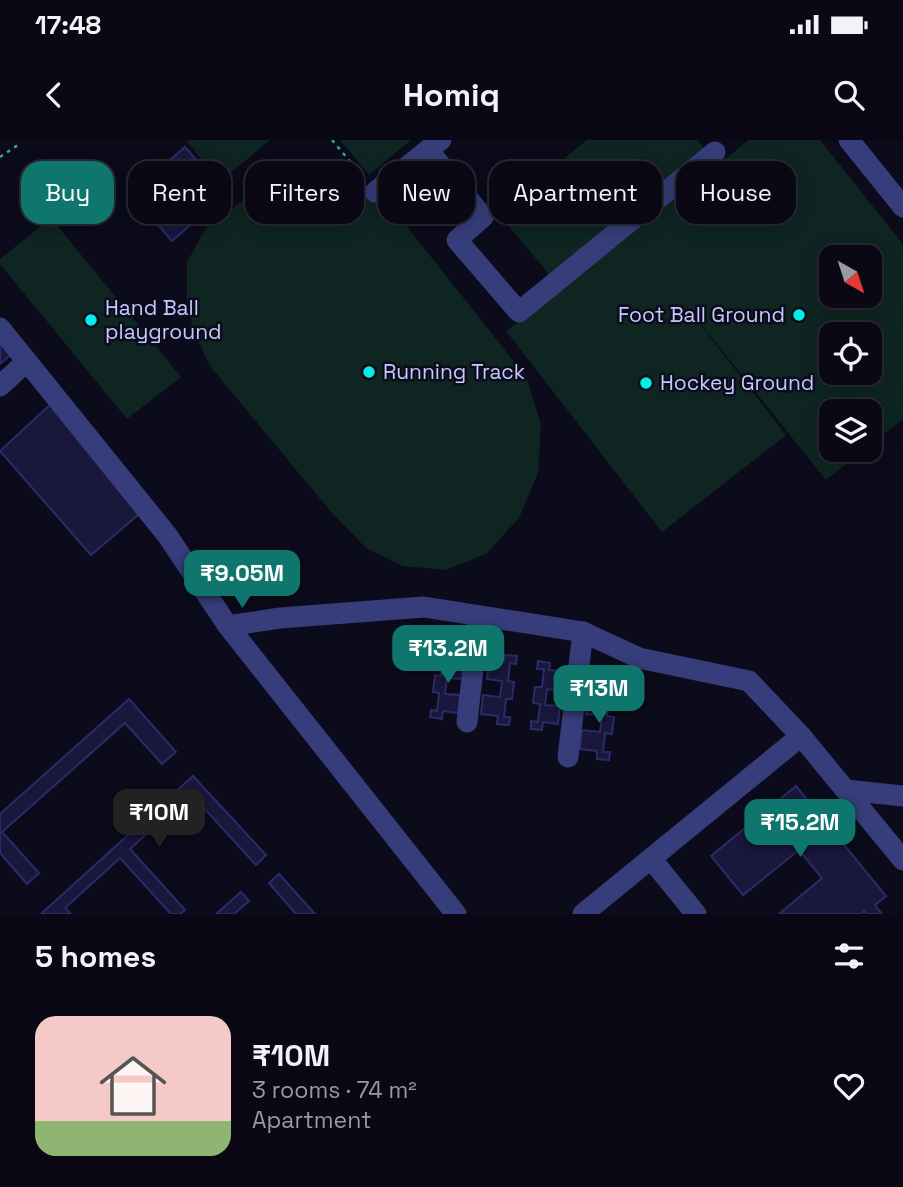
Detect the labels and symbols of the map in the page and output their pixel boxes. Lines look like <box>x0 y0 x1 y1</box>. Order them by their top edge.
north arrow <box>819 245 882 308</box>
place label: Hand Ball playground <box>105 294 222 345</box>
place label: Foot Ball Ground <box>618 301 785 328</box>
marker: Foot Ball Ground <box>791 307 807 323</box>
marker: Hand Ball playground <box>83 312 99 328</box>
place label: Running Track <box>383 358 525 385</box>
marker: Running Track <box>361 364 377 380</box>
place label: Hockey Ground <box>660 369 814 396</box>
marker: Hockey Ground <box>638 375 654 391</box>
pin: ₹9.05M <box>185 550 299 610</box>
pin: ₹13.2M <box>391 626 505 685</box>
pin: ₹13M <box>558 666 640 725</box>
pin: ₹10M <box>118 790 200 849</box>
pin: ₹15.2M <box>743 800 857 859</box>

